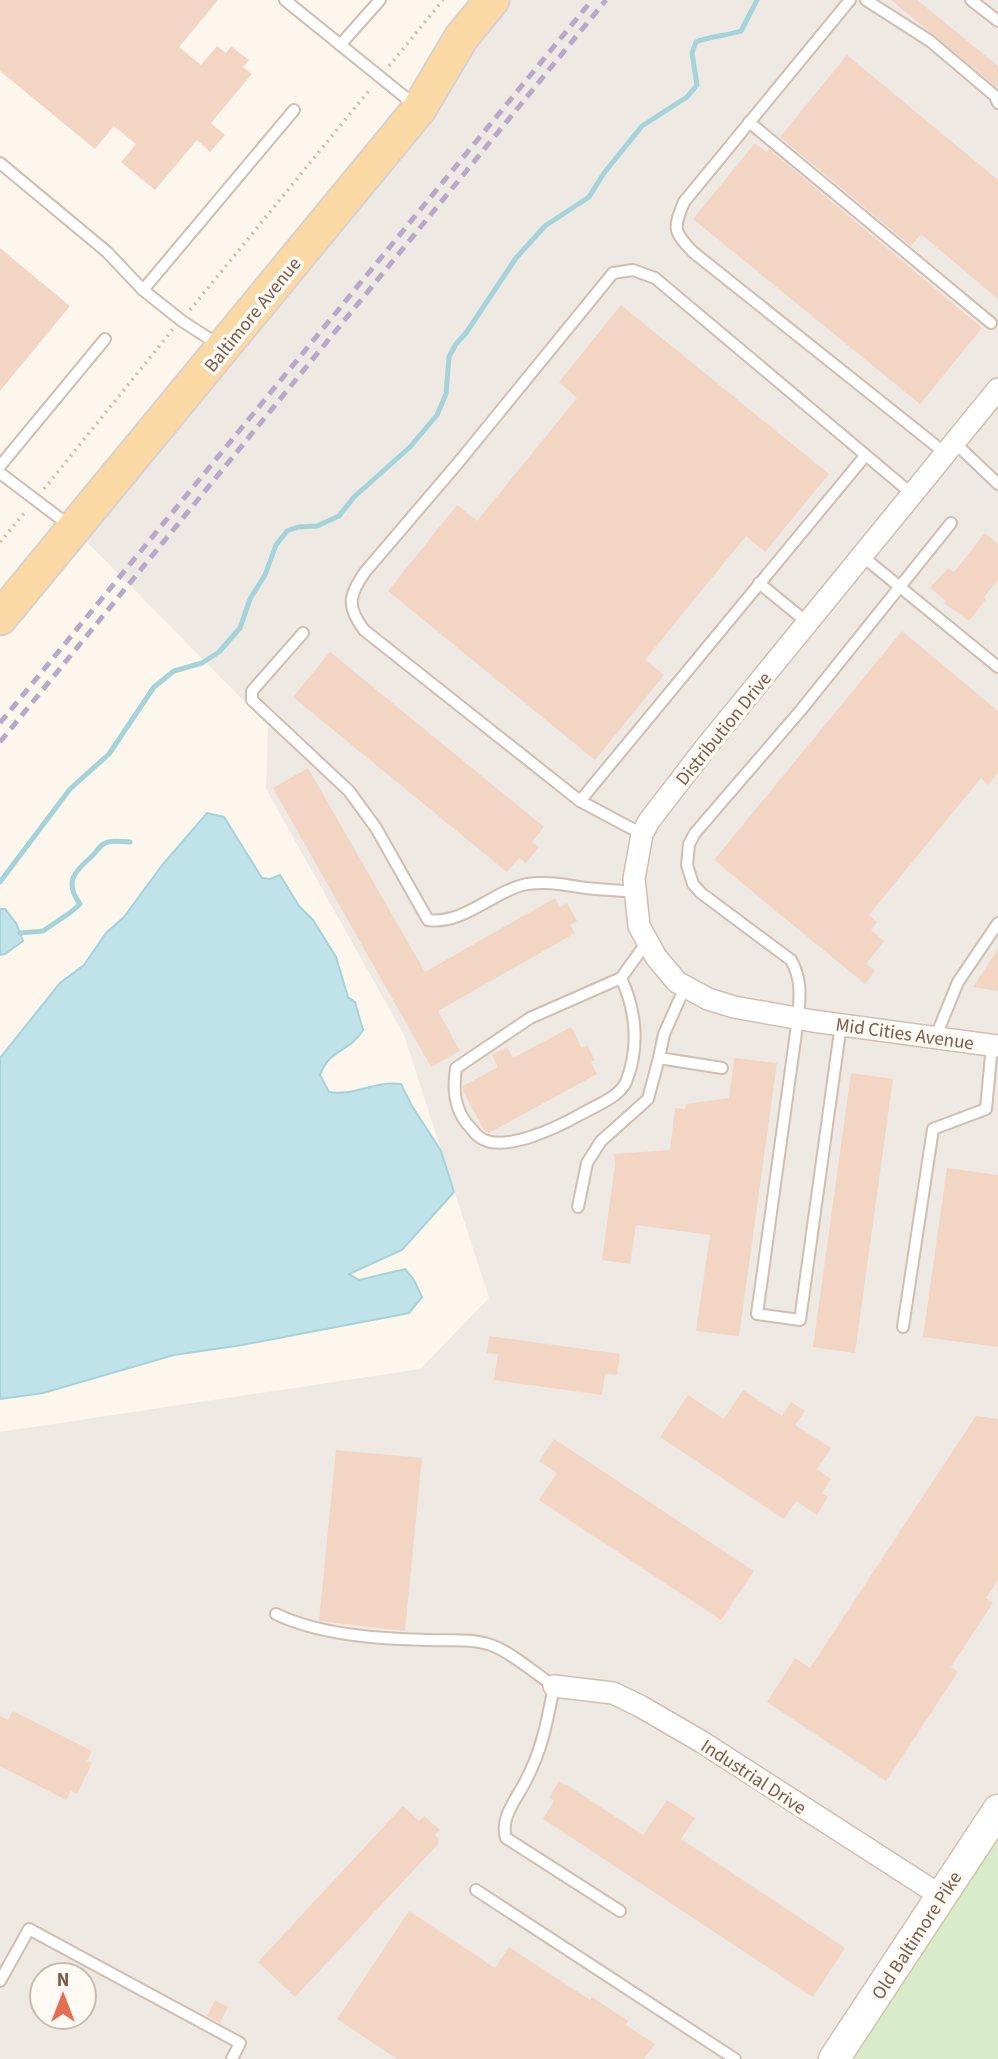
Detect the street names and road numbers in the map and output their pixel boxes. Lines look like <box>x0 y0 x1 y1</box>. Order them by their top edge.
street label: Baltimore Avenue <box>198 252 308 378</box>
street label: Distribution Drive <box>670 666 778 792</box>
street label: Mid Cities Avenue <box>834 1011 976 1058</box>
street label: Industrial Drive <box>695 1733 811 1822</box>
street label: Old Baltimore Pike <box>866 1866 969 2005</box>

